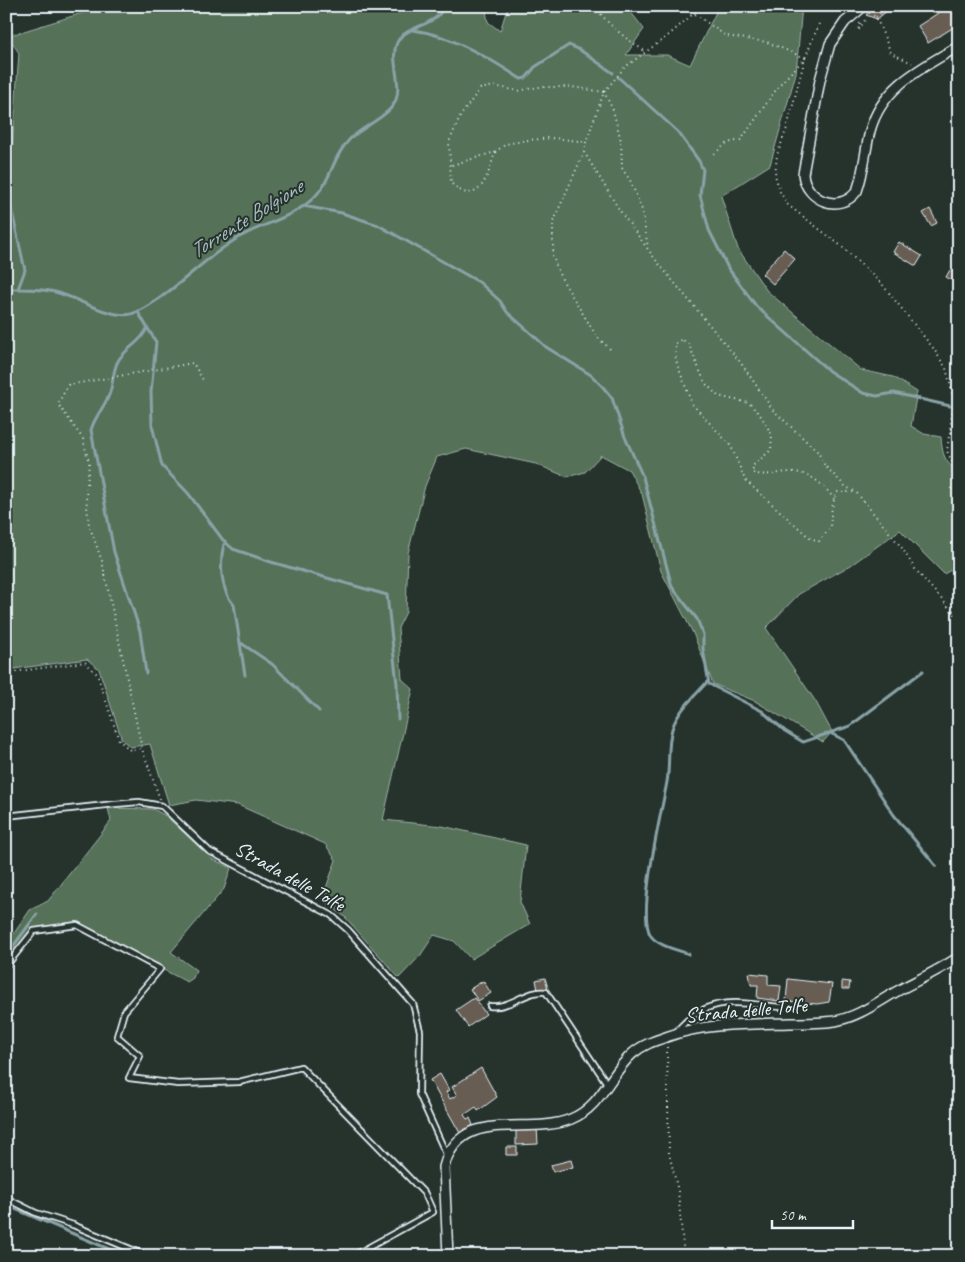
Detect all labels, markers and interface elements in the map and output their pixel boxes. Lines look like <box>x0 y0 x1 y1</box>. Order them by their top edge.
water label: Torrente Bolgione <box>184 171 311 265</box>
street label: Strada delle Tolfe <box>230 835 351 918</box>
street label: Strada delle Tolfe <box>684 992 809 1028</box>
scale bar <box>772 1197 854 1229</box>
text: 50 m <box>780 1206 807 1225</box>

